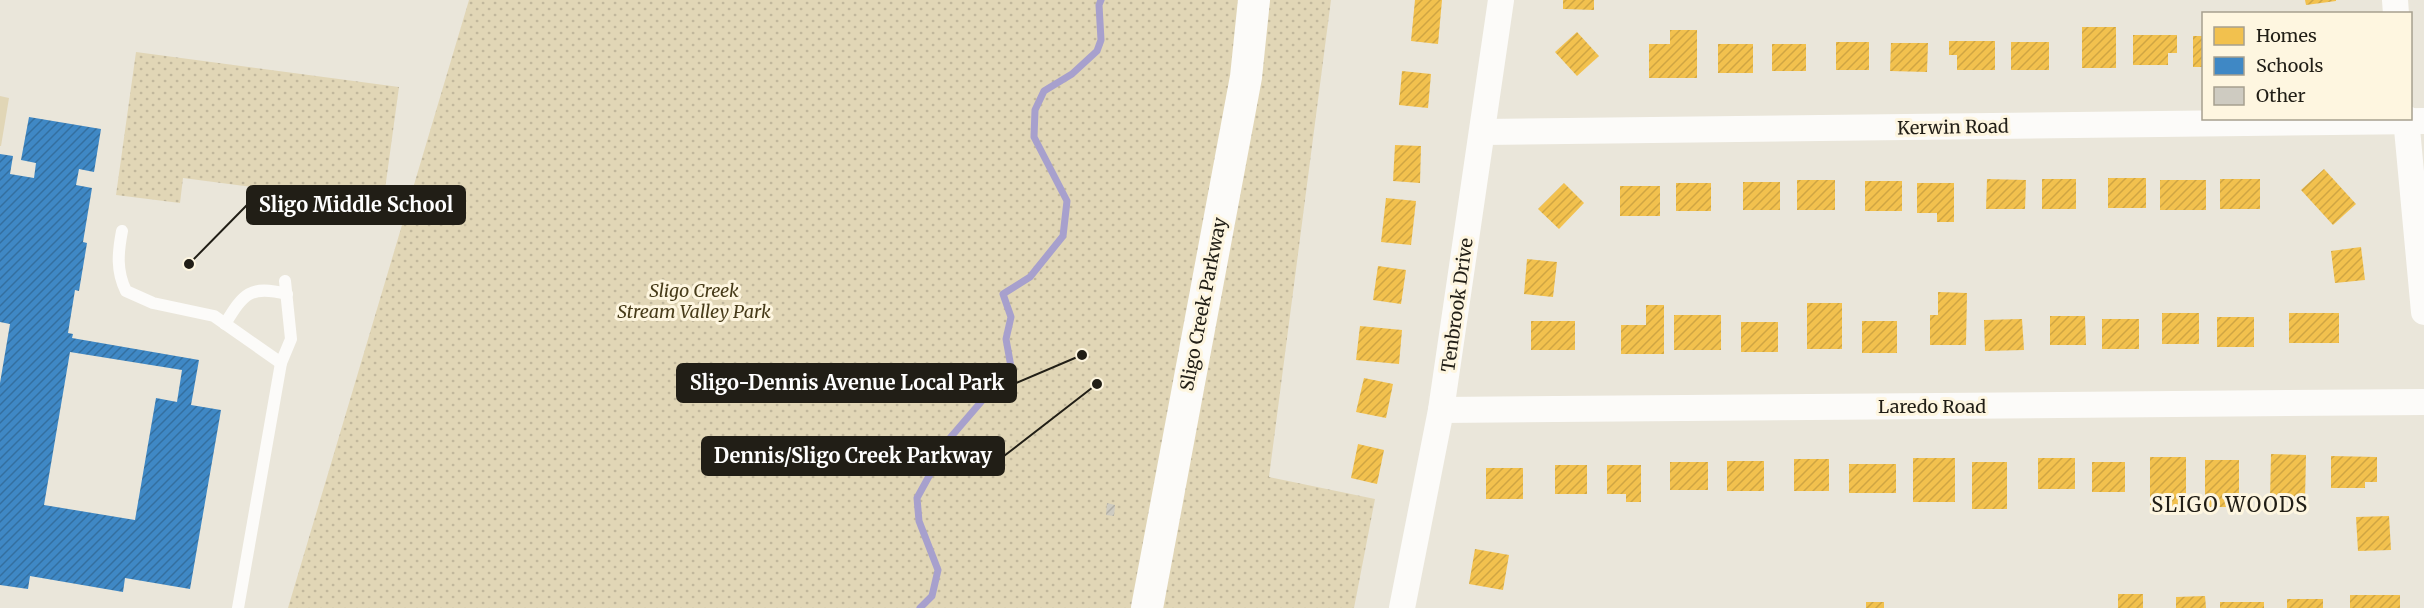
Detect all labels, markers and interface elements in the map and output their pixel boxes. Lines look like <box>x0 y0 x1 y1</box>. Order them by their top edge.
legend <box>2202 12 2412 120</box>
text: Homes <box>2256 24 2317 47</box>
text: Schools <box>2256 54 2324 77</box>
text: Other <box>2256 84 2306 107</box>
street label: Kerwin Road <box>1897 115 2009 139</box>
callout: Sligo Middle School <box>247 186 465 224</box>
text: Sligo Middle School <box>259 192 454 217</box>
street label: Sligo Creek Parkway <box>1175 215 1231 393</box>
street label: Tenbrook Drive <box>1436 237 1478 373</box>
park label: Sligo Creek Stream Valley Park <box>617 279 771 323</box>
callout: Sligo-Dennis Avenue Local Park <box>677 364 1016 402</box>
text: Sligo-Dennis Avenue Local Park <box>690 370 1004 395</box>
street label: Laredo Road <box>1878 395 1986 418</box>
callout: Dennis/Sligo Creek Parkway <box>702 437 1004 475</box>
text: Dennis/Sligo Creek Parkway <box>714 443 992 468</box>
district label: SLIGO WOODS <box>2151 492 2309 517</box>

